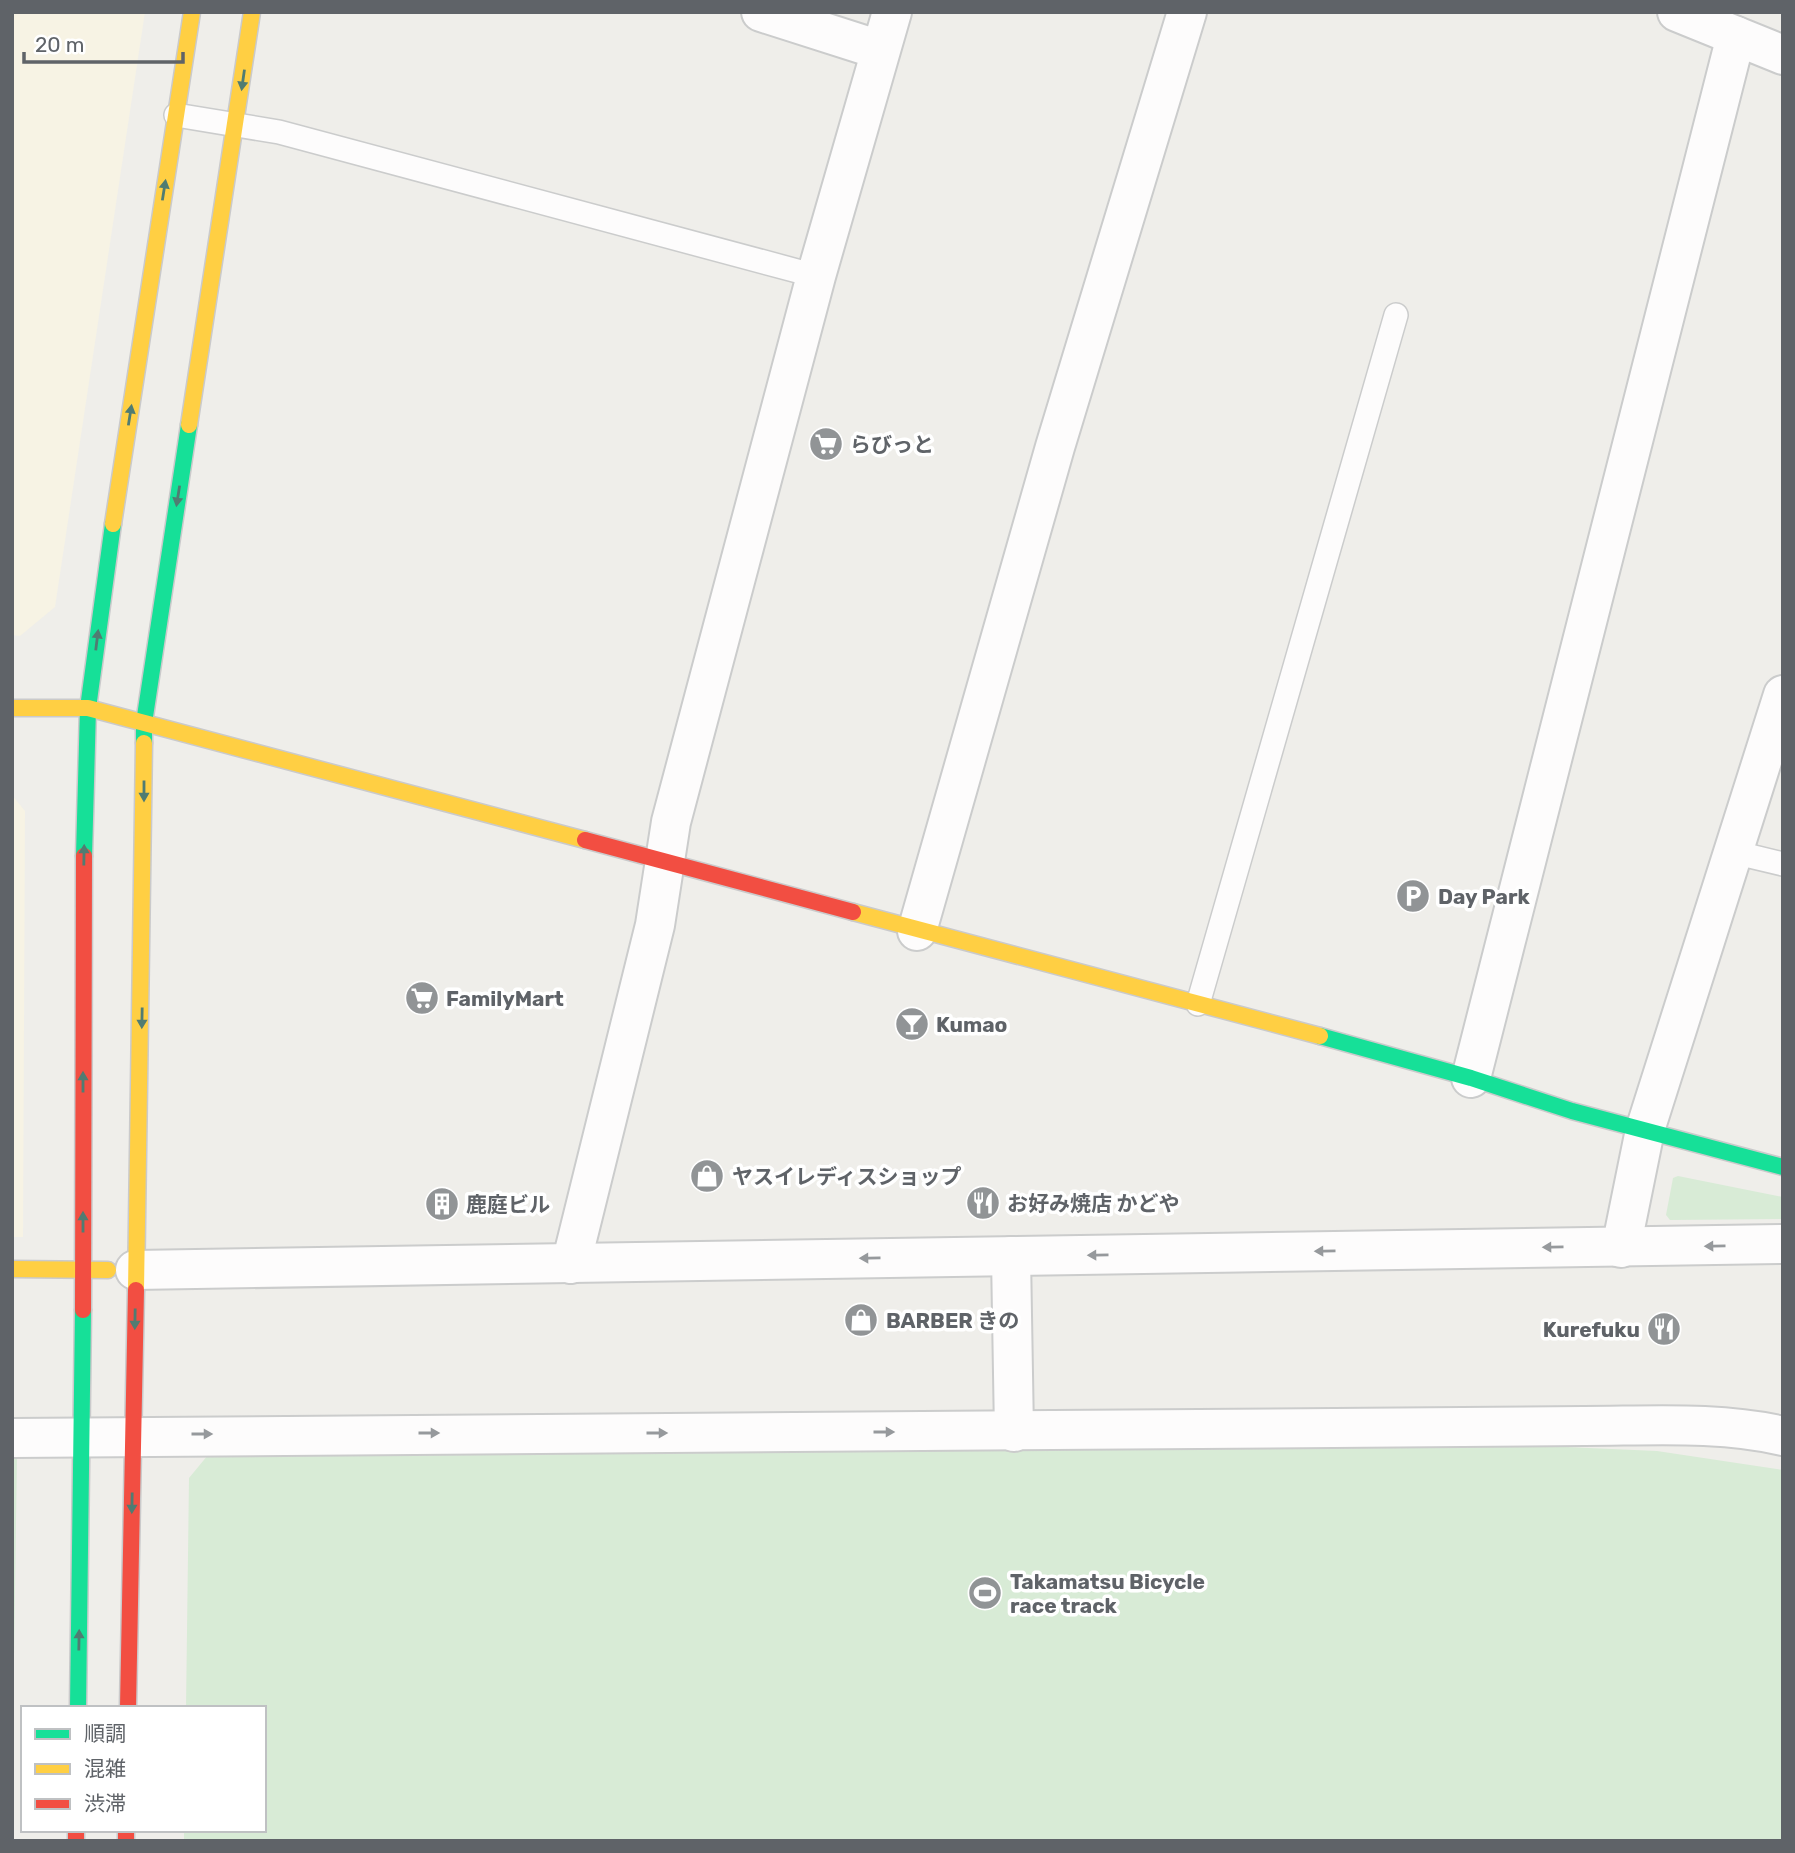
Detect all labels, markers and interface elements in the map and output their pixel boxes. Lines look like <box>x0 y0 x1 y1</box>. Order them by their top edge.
scale bar <box>24 21 184 65</box>
text: 20 m <box>35 32 84 57</box>
one-way arrow <box>237 69 248 91</box>
one-way arrow <box>159 179 170 201</box>
one-way arrow <box>124 404 135 426</box>
supermarket icon: らびっと <box>807 425 845 463</box>
place label: らびっと <box>850 432 934 457</box>
one-way arrow <box>173 485 184 507</box>
one-way arrow <box>91 629 102 651</box>
one-way arrow <box>138 780 150 802</box>
one-way arrow <box>78 844 90 866</box>
parking icon: Day Park <box>1394 877 1432 915</box>
place label: Day Park <box>1438 884 1530 909</box>
supermarket icon: FamilyMart <box>403 979 441 1017</box>
place label: FamilyMart <box>446 986 564 1011</box>
bar icon: Kumao <box>893 1005 931 1043</box>
one-way arrow <box>136 1008 147 1030</box>
place label: Kumao <box>936 1012 1007 1037</box>
one-way arrow <box>77 1071 89 1093</box>
shop icon: ヤスイレディスショップ <box>688 1157 726 1195</box>
place label: ヤスイレディスショップ <box>732 1164 962 1189</box>
restaurant icon: お好み焼店 かどや <box>964 1184 1002 1222</box>
building icon: 鹿庭ビル <box>423 1185 461 1223</box>
place label: お好み焼店 かどや <box>1007 1191 1179 1216</box>
place label: 鹿庭ビル <box>466 1192 550 1217</box>
one-way arrow <box>77 1211 89 1233</box>
one-way arrow <box>1703 1240 1725 1251</box>
one-way arrow <box>1541 1242 1563 1253</box>
one-way arrow <box>1314 1245 1336 1257</box>
one-way arrow <box>1086 1249 1108 1260</box>
one-way arrow <box>859 1253 881 1264</box>
shop icon: BARBER きの <box>842 1301 880 1339</box>
one-way arrow <box>129 1308 141 1330</box>
place label: BARBER きの <box>886 1308 1019 1333</box>
restaurant icon: Kurefuku <box>1645 1310 1683 1348</box>
place label: Kurefuku <box>1543 1317 1640 1342</box>
one-way arrow <box>874 1426 896 1438</box>
one-way arrow <box>419 1427 441 1439</box>
one-way arrow <box>646 1427 668 1439</box>
one-way arrow <box>191 1428 213 1440</box>
one-way arrow <box>127 1492 138 1514</box>
place label: Takamatsu Bicycle race track <box>1010 1569 1205 1618</box>
sports icon: Takamatsu Bicycle race track <box>966 1574 1004 1612</box>
one-way arrow <box>74 1628 85 1650</box>
legend <box>21 1706 266 1832</box>
text: 順調 <box>84 1721 126 1746</box>
text: 混雑 <box>84 1756 126 1781</box>
text: 渋滞 <box>84 1791 126 1816</box>

